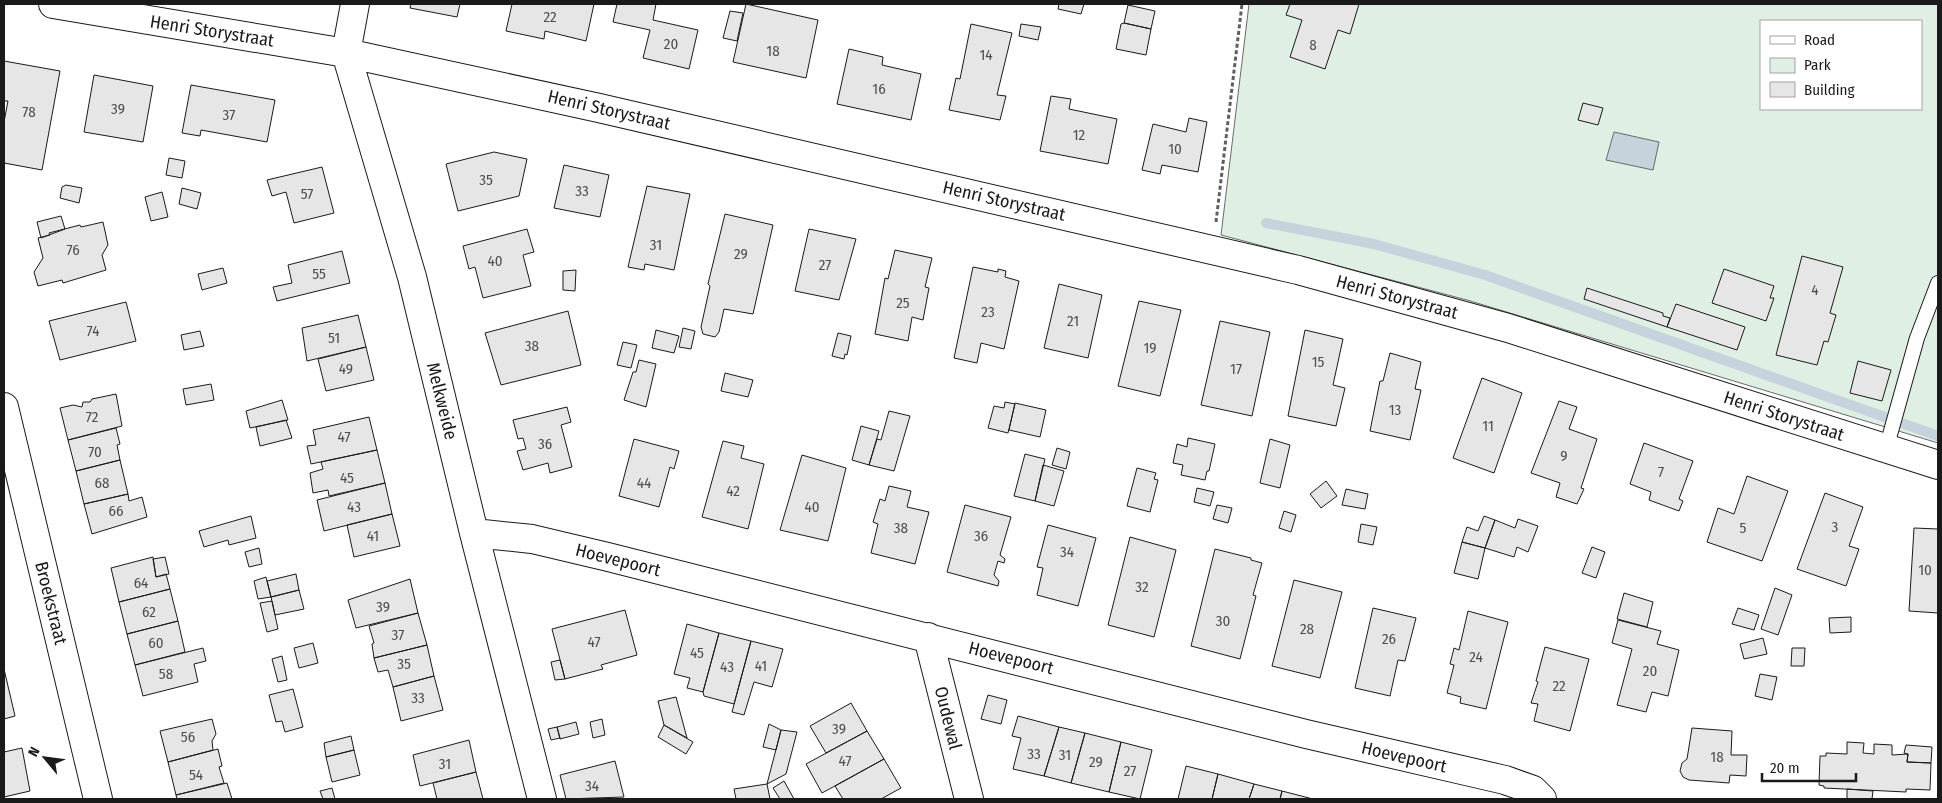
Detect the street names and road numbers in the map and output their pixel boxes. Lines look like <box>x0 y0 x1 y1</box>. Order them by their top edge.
street label: Henri Storystraat <box>148 10 276 52</box>
street label: Henri Storystraat <box>545 85 673 135</box>
street label: Henri Storystraat <box>940 176 1068 226</box>
street label: Henri Storystraat <box>1334 270 1460 324</box>
street label: Melkweide <box>422 360 462 442</box>
street label: Henri Storystraat <box>1721 386 1847 446</box>
street label: Hoevepoort <box>573 539 663 581</box>
street label: Broekstraat <box>30 559 72 647</box>
street label: Hoevepoort <box>966 637 1056 679</box>
street label: Oudewal <box>930 684 966 752</box>
street label: Hoevepoort <box>1359 737 1449 777</box>

